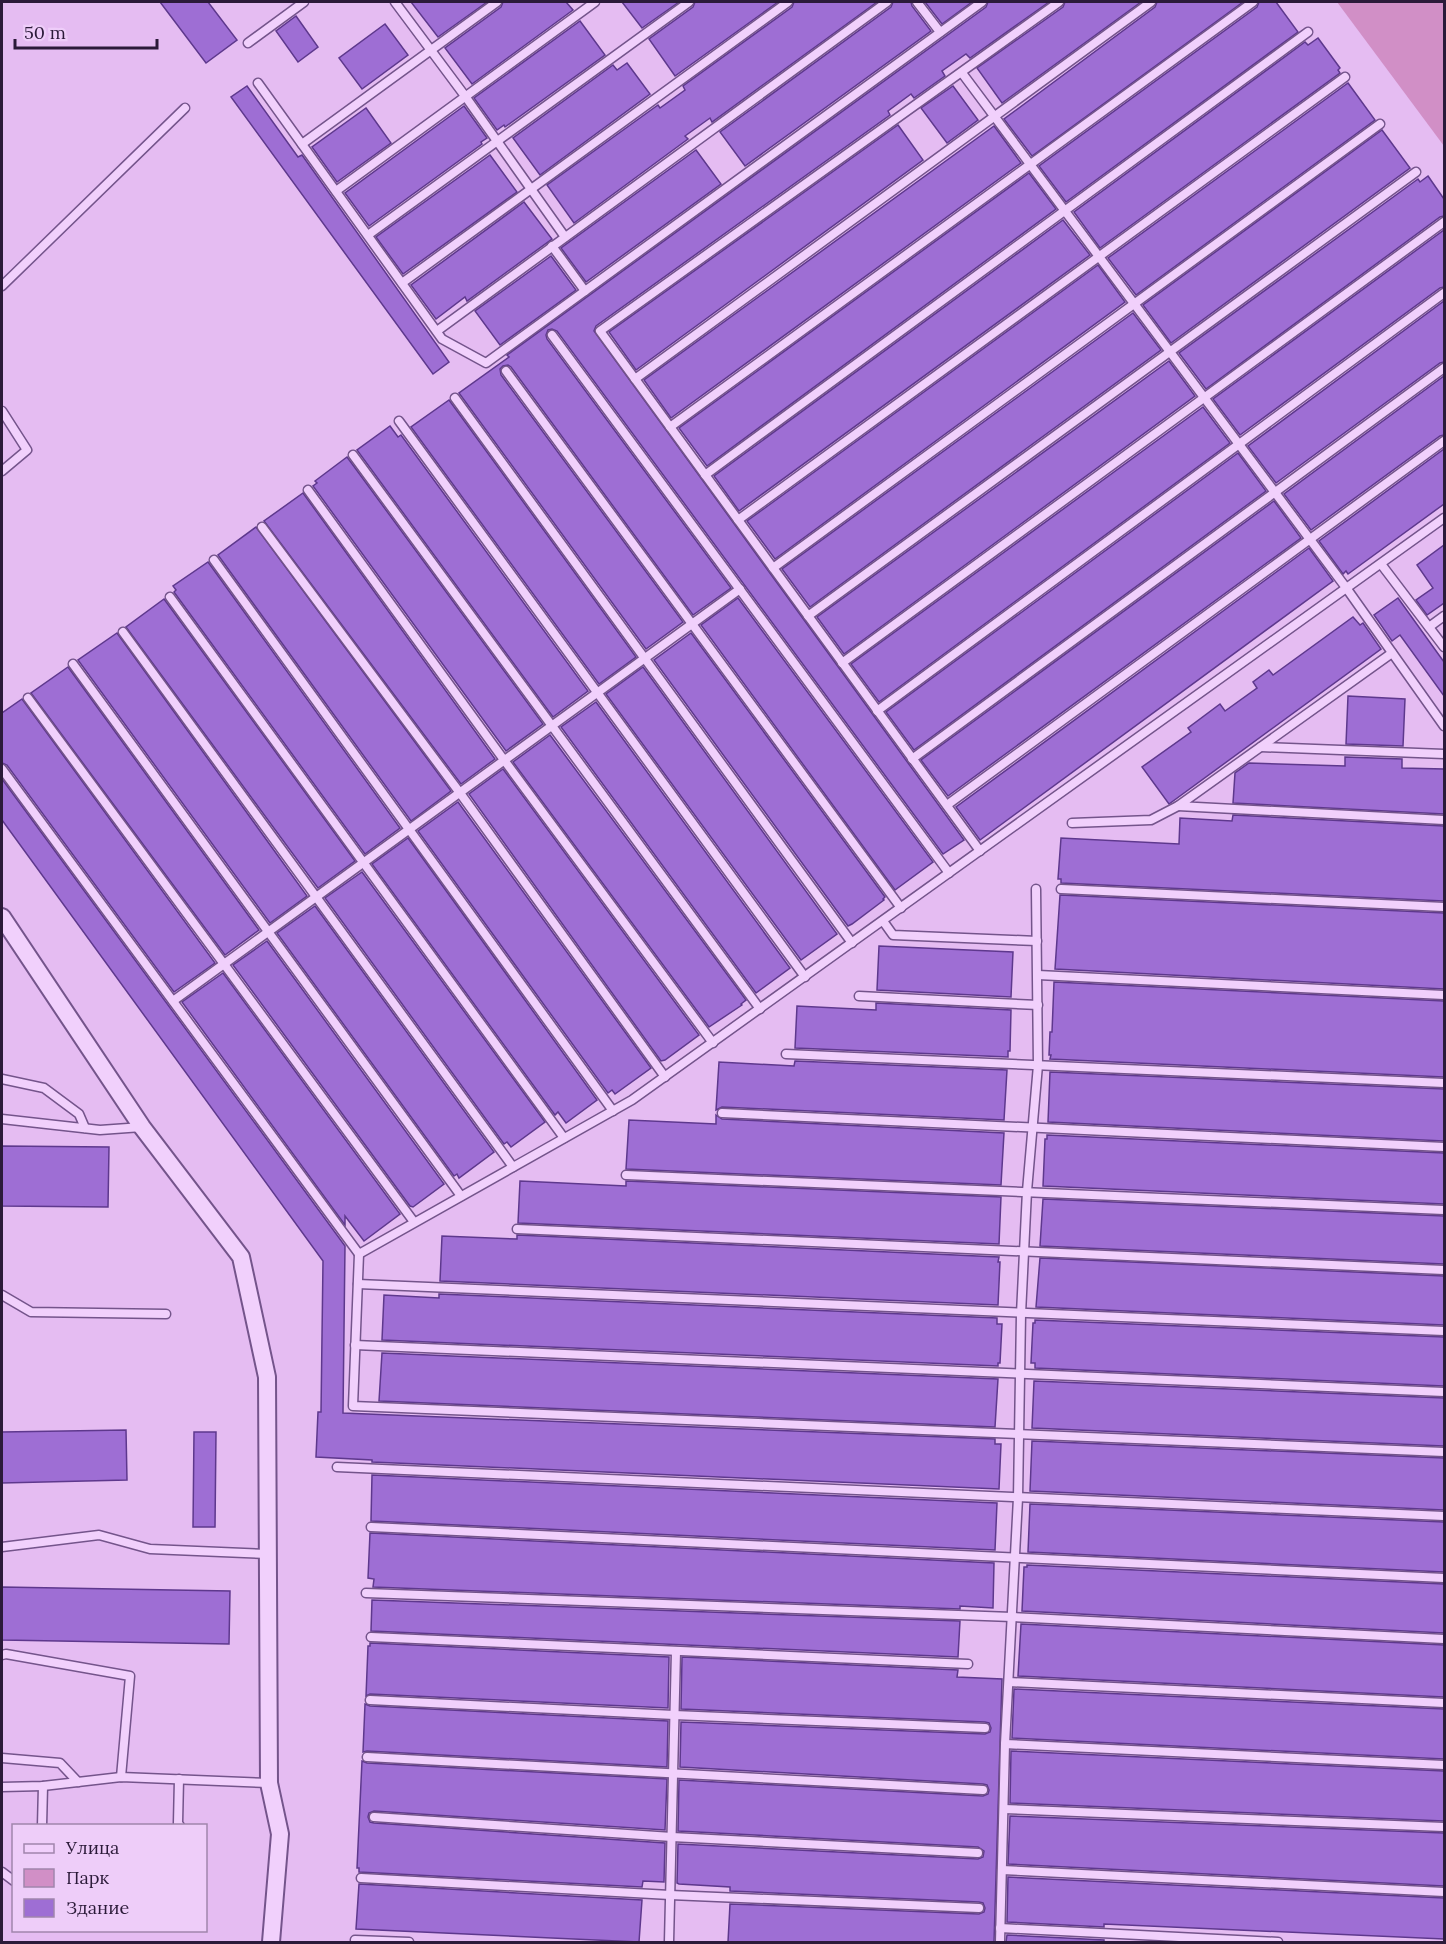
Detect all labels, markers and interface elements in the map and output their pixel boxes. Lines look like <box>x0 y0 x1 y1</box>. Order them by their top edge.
scale bar <box>15 12 158 50</box>
text: 50 m <box>24 21 66 44</box>
legend <box>12 1824 207 1932</box>
text: Улица <box>65 1836 119 1859</box>
text: Парк <box>66 1866 110 1889</box>
text: Здание <box>66 1896 129 1919</box>

